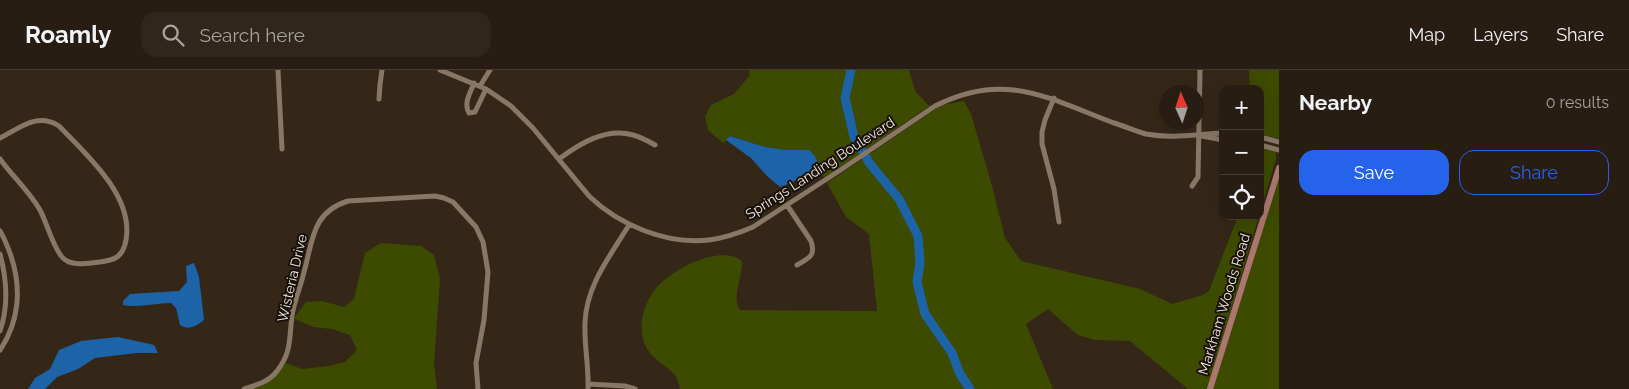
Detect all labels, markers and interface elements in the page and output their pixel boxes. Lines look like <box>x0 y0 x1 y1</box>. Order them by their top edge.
search box <box>141 12 491 57</box>
text: Roamly <box>25 20 111 49</box>
icon: search <box>159 21 187 49</box>
text: Search here <box>199 24 305 46</box>
text: Map <box>1409 24 1445 45</box>
text: Layers <box>1473 24 1528 45</box>
text: Share <box>1556 24 1604 45</box>
north arrow <box>1159 85 1204 130</box>
map controls <box>1219 85 1264 220</box>
button: + <box>1219 85 1264 130</box>
text: Nearby <box>1299 90 1372 115</box>
text: 0 results <box>1546 93 1609 112</box>
street label: Springs Landing Boulevard <box>742 114 898 222</box>
button: − <box>1219 130 1264 175</box>
button: Save <box>1299 150 1449 195</box>
button: Share <box>1459 150 1609 195</box>
button: locate <box>1219 175 1264 220</box>
street label: Markham Woods Road <box>1195 231 1253 377</box>
street label: Wisteria Drive <box>274 232 310 324</box>

